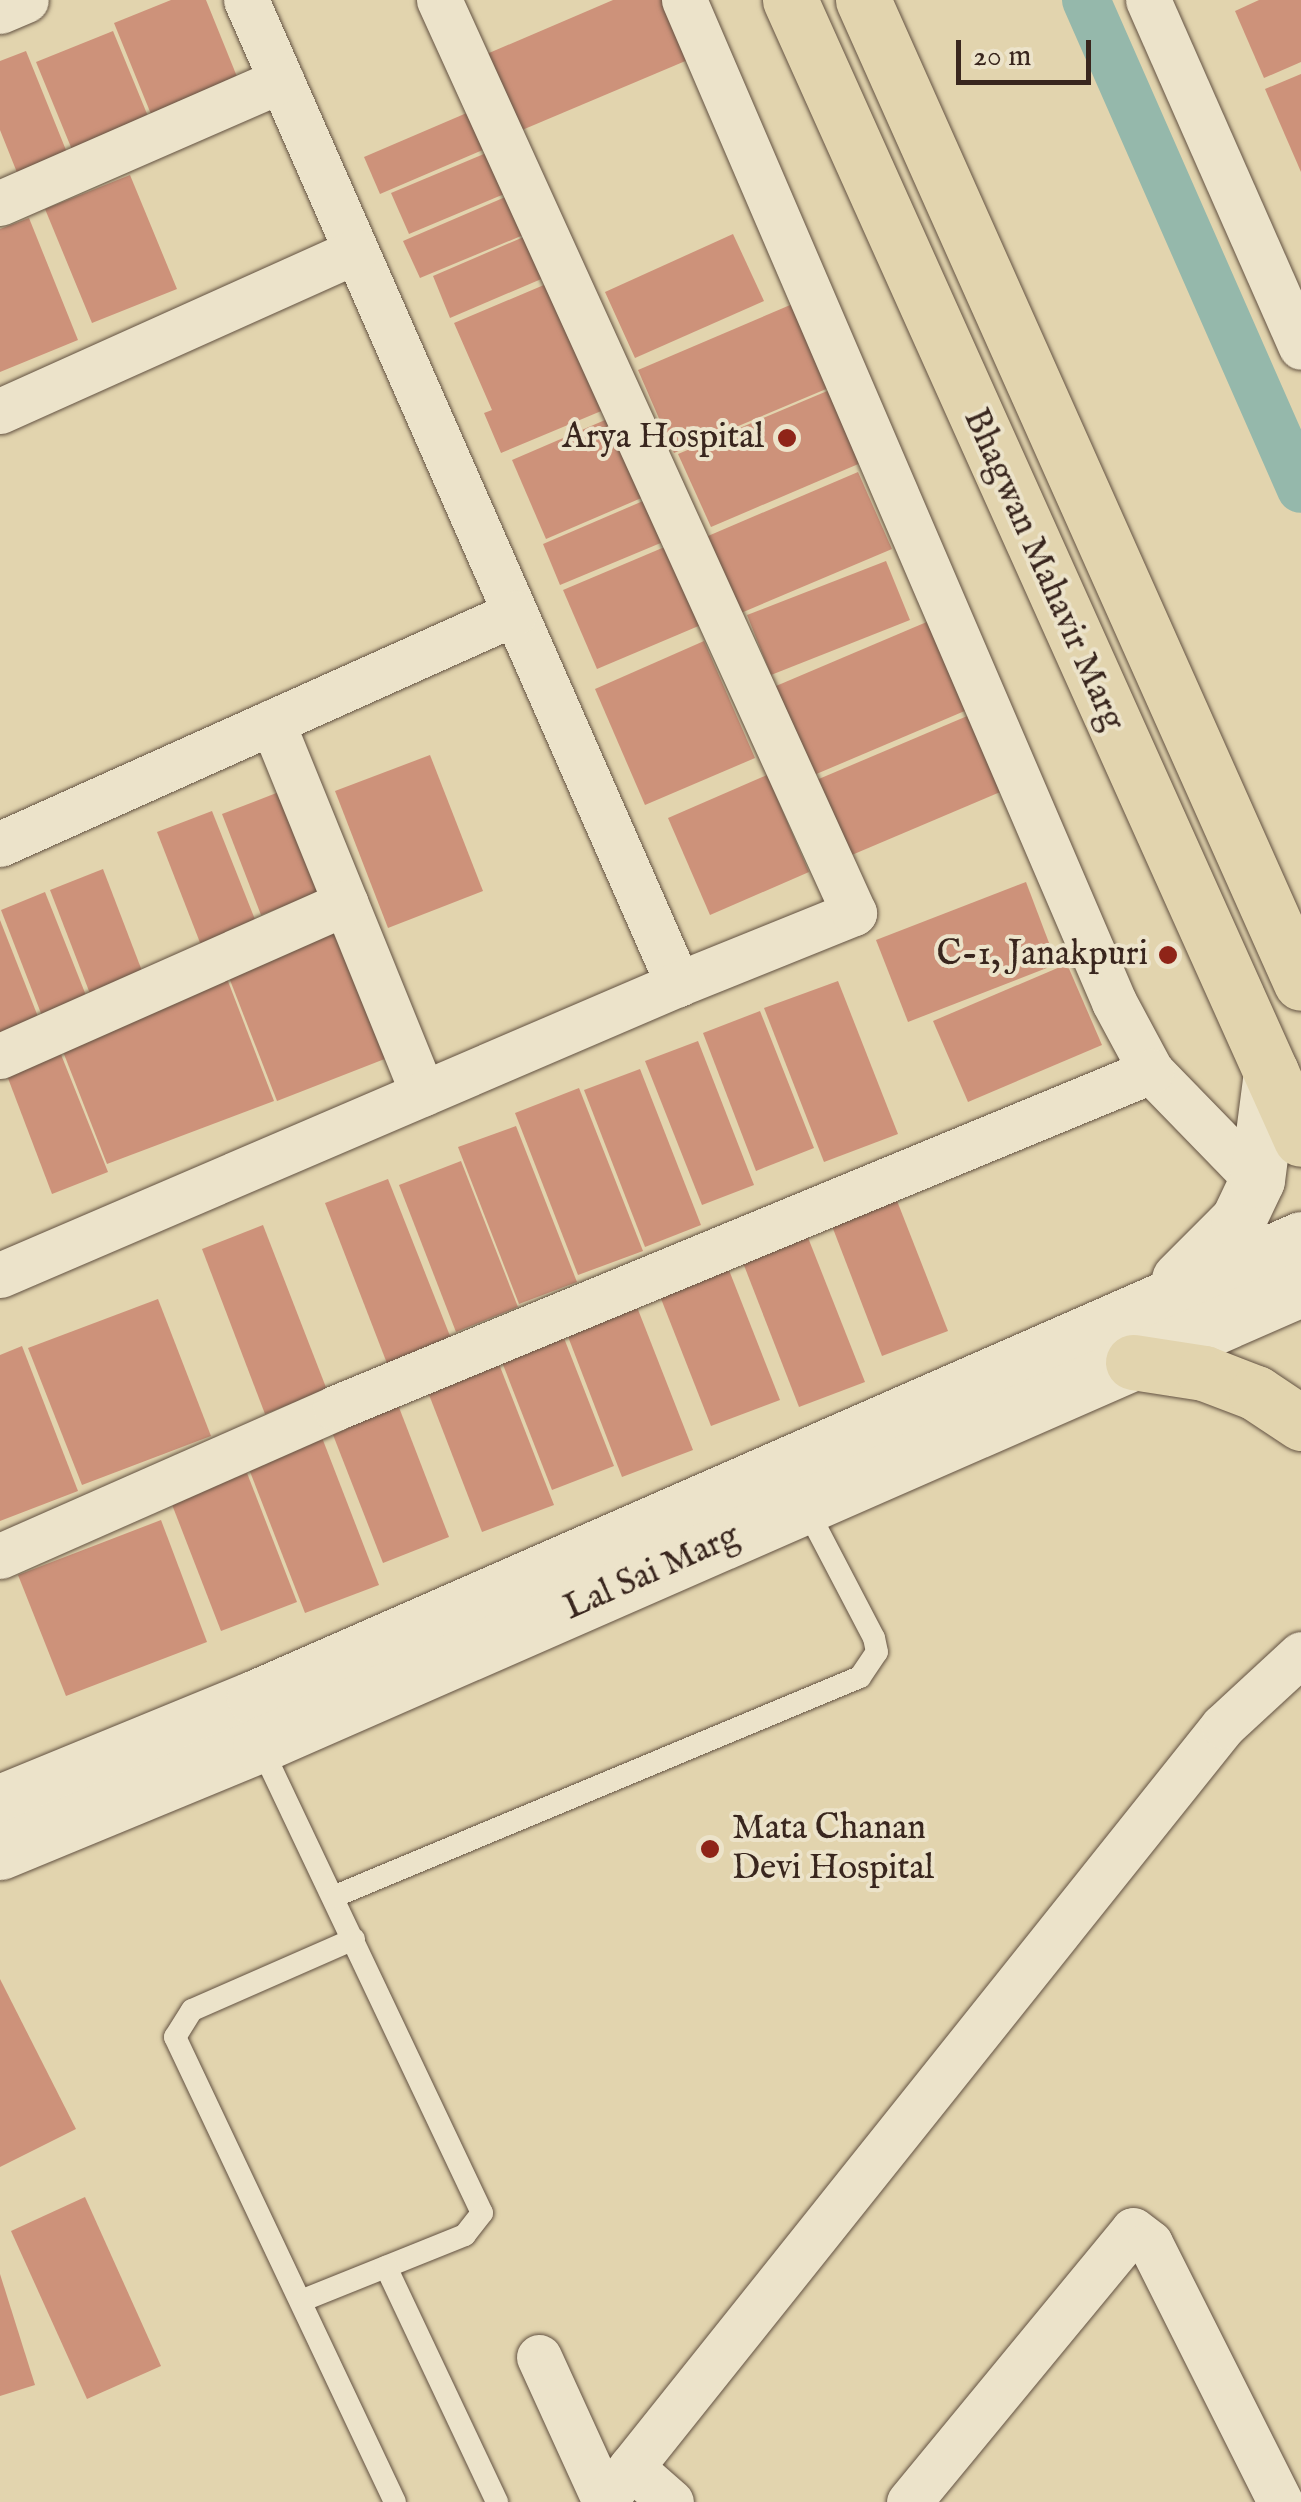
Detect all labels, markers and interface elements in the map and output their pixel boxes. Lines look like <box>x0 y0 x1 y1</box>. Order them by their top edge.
scale bar <box>961 20 1096 82</box>
text: 20 m <box>973 38 1032 76</box>
street label: Bhagwan Mahavir Marg <box>953 403 1133 737</box>
place label: Arya Hospital <box>562 417 764 459</box>
marker: Arya Hospital <box>774 425 800 451</box>
place label: C-1, Janakpuri <box>937 934 1148 976</box>
marker: C-1, Janakpuri <box>1157 944 1179 966</box>
street label: Lal Sai Marg <box>558 1516 746 1630</box>
place label: Mata Chanan Devi Hospital <box>732 1808 934 1890</box>
marker: Mata Chanan Devi Hospital <box>697 1836 723 1862</box>

